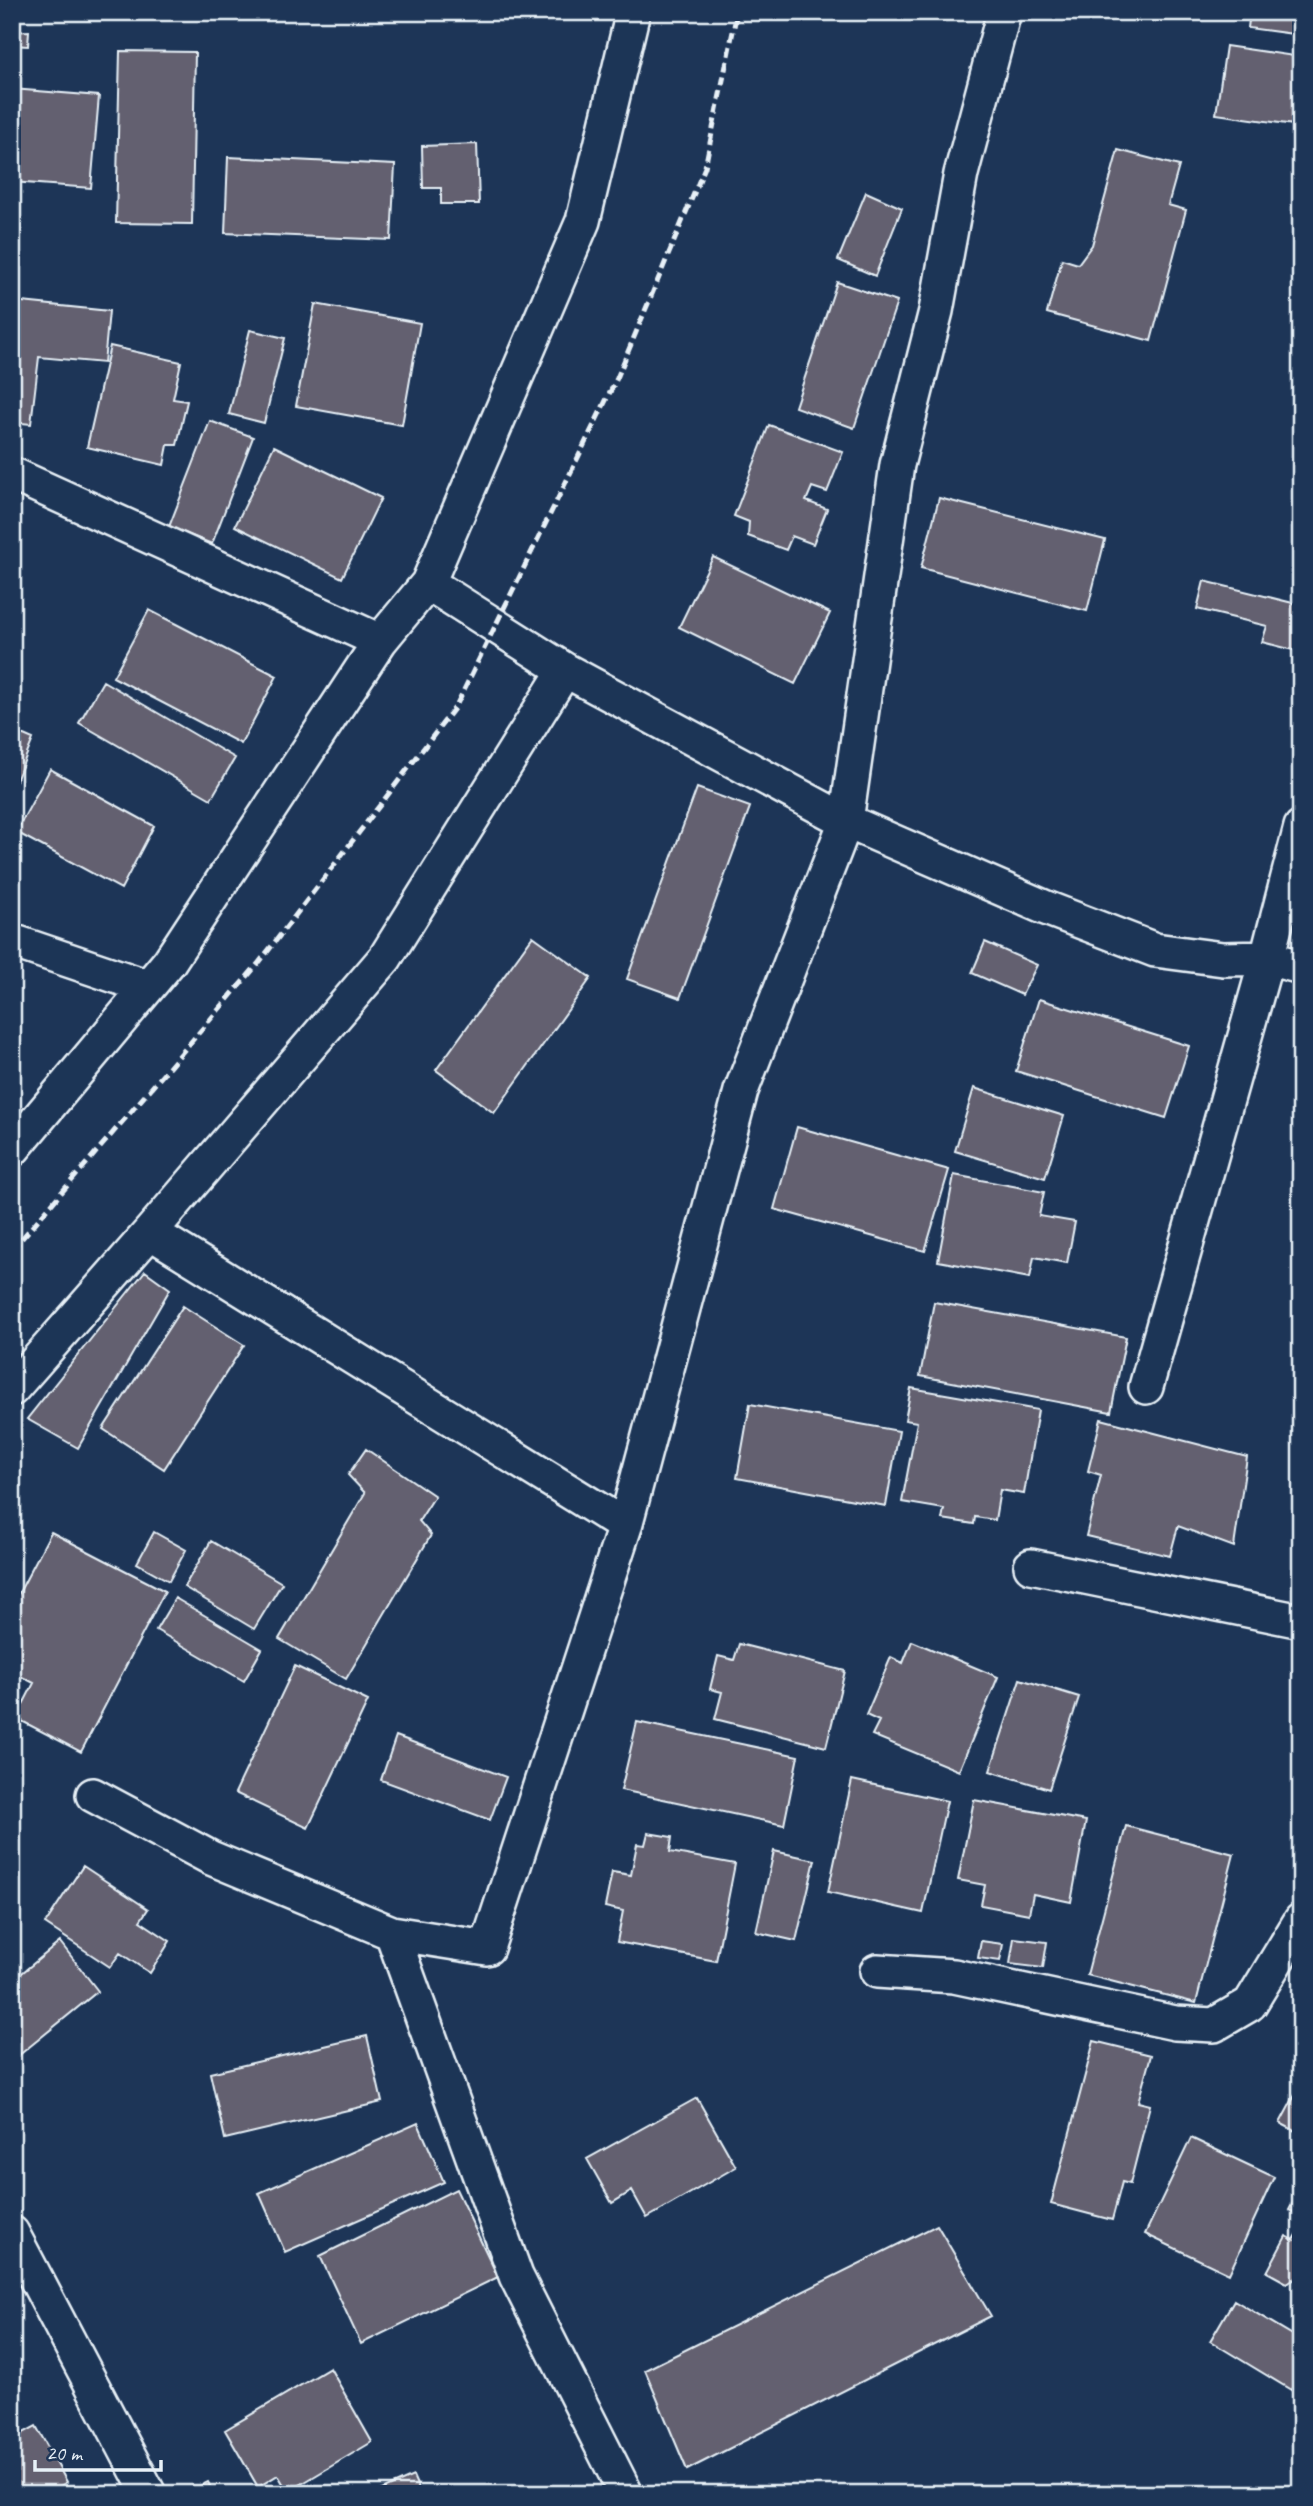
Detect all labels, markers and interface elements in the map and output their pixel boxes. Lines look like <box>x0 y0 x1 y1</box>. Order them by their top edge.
scale bar <box>35 2429 161 2473</box>
text: 20 m <box>46 2440 84 2466</box>

